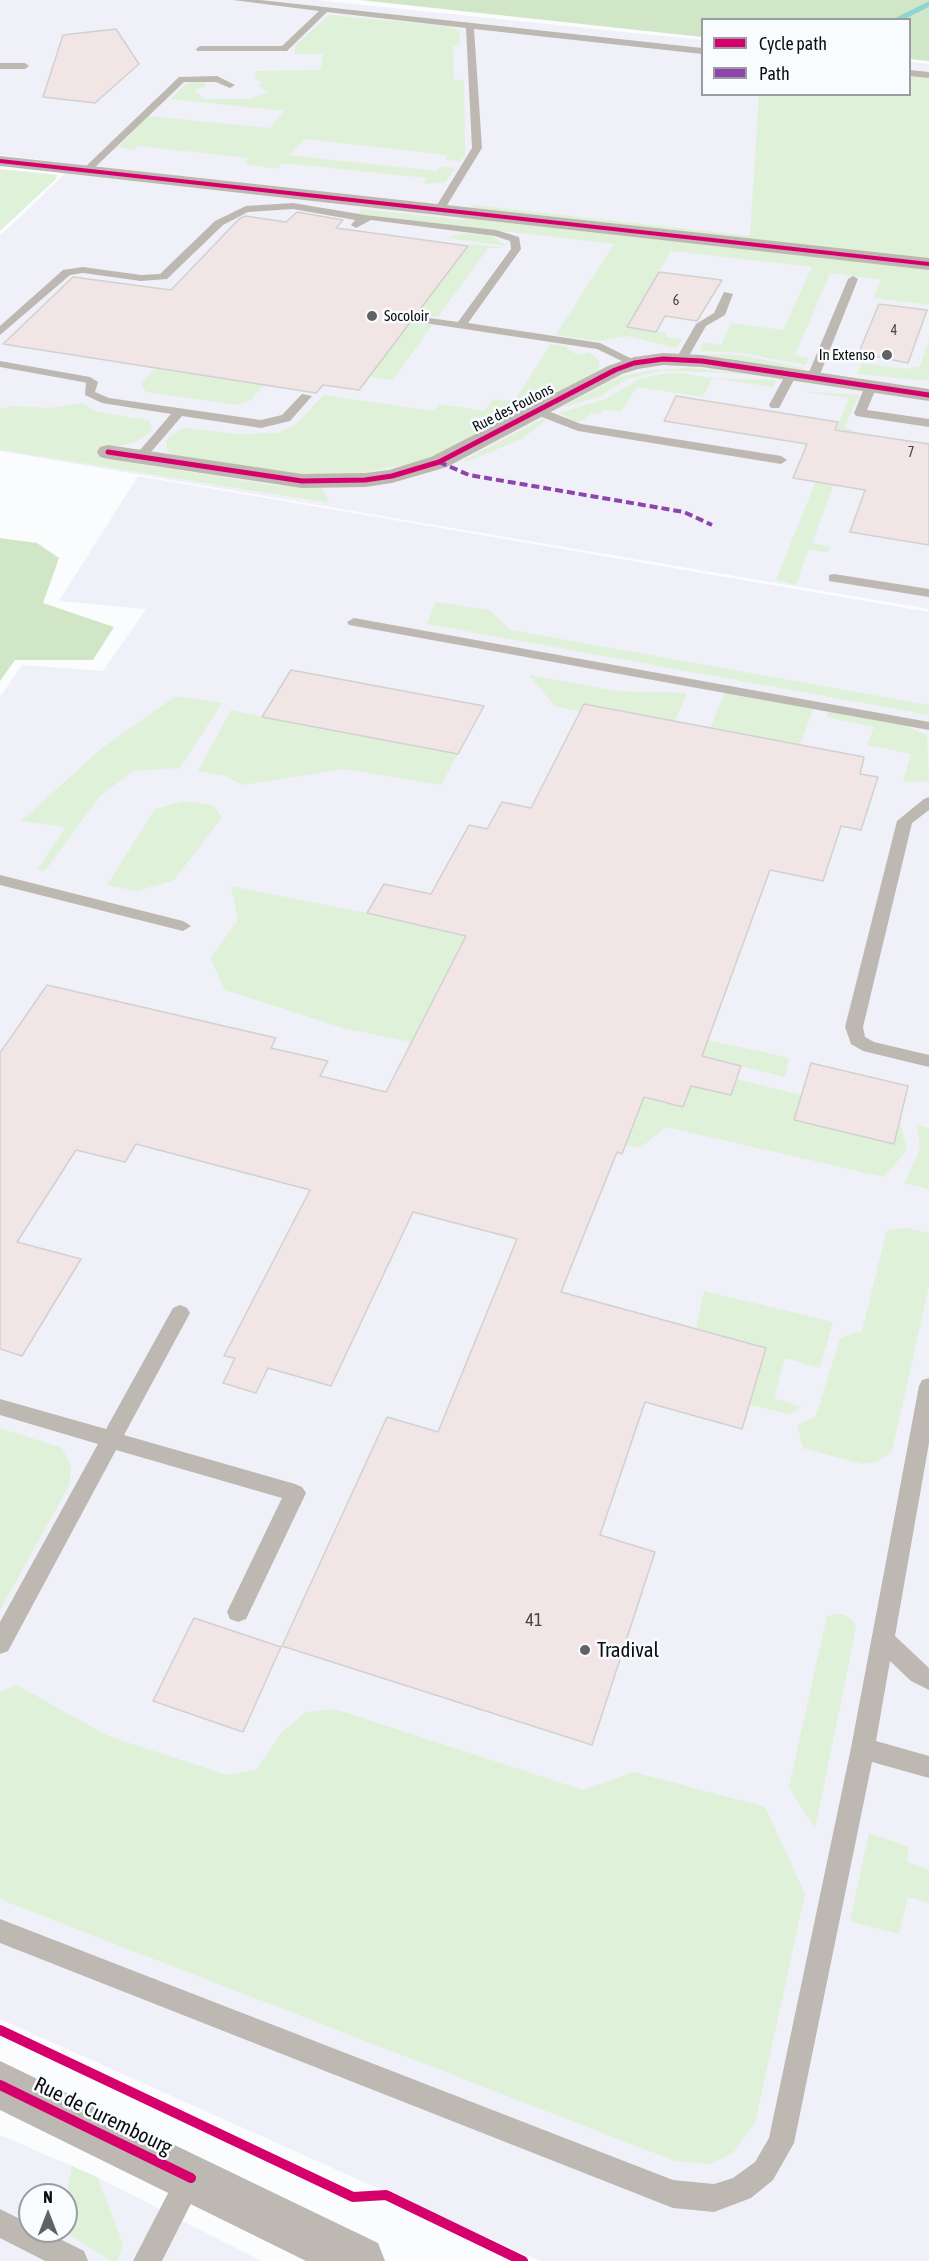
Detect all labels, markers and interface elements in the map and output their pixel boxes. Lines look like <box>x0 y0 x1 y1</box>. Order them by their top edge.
legend <box>701 18 911 96</box>
text: Cycle path <box>759 33 827 54</box>
text: Path <box>759 63 790 84</box>
house number: 6 <box>673 293 679 309</box>
place label: Socoloir <box>384 307 429 325</box>
marker: Socoloir <box>365 309 379 323</box>
house number: 4 <box>891 323 897 339</box>
place label: In Extenso <box>819 346 875 364</box>
marker: In Extenso <box>880 348 894 362</box>
street label: Rue des Foulons <box>470 380 556 436</box>
house number: 7 <box>908 445 914 461</box>
house number: 41 <box>526 1609 542 1631</box>
place label: Tradival <box>597 1637 659 1663</box>
marker: Tradival <box>578 1643 592 1657</box>
street label: Rue de Curembourg <box>30 2072 176 2160</box>
north arrow <box>18 2183 78 2243</box>
text: N <box>43 2188 53 2206</box>

